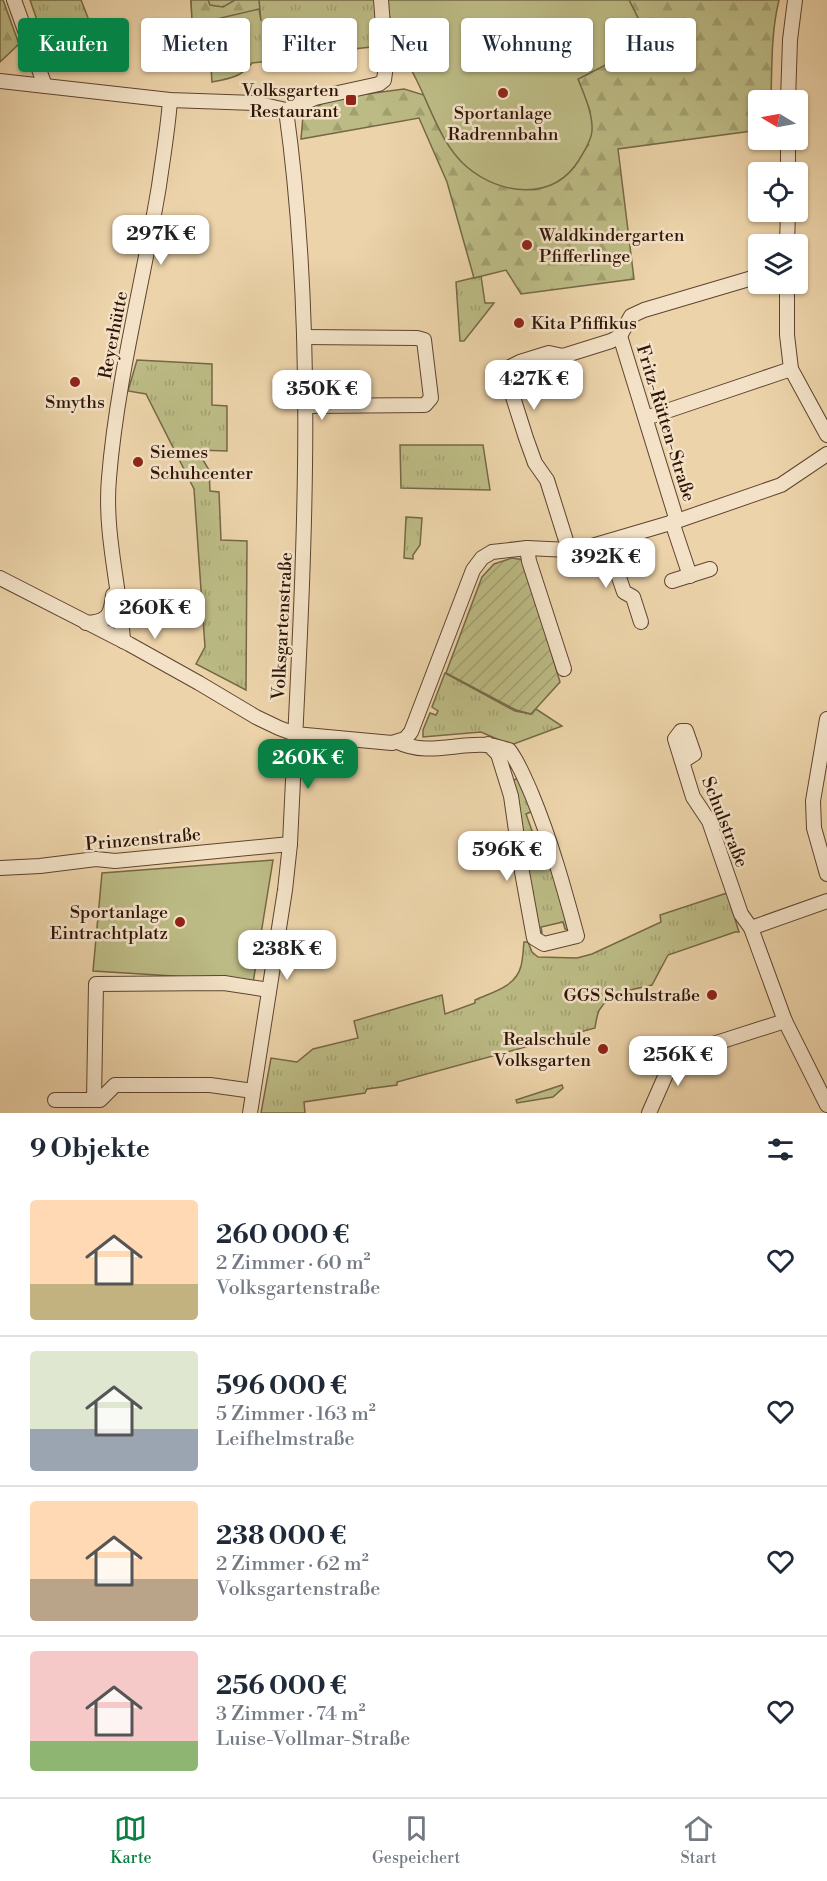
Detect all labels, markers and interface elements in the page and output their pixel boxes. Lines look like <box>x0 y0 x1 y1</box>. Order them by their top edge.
chip: Kaufen <box>18 18 129 72</box>
chip: Mieten <box>141 18 250 72</box>
chip: Filter <box>262 18 357 72</box>
chip: Neu <box>369 18 449 72</box>
chip: Wohnung <box>461 18 593 72</box>
chip: Haus <box>605 18 696 72</box>
place label: Volksgarten Restaurant <box>241 79 340 123</box>
marker: Sportanlage Radrennbahn <box>496 86 510 100</box>
north arrow <box>748 90 808 150</box>
map controls <box>748 90 808 294</box>
marker: Volksgarten Restaurant <box>344 93 358 107</box>
place label: Sportanlage Radrennbahn <box>447 102 559 146</box>
button: locate <box>748 162 808 222</box>
pin: 297K € <box>112 215 210 266</box>
text: 297K € <box>126 222 196 247</box>
place label: Waldkindergarten Pfifferlinge <box>538 224 685 268</box>
button: layers <box>748 234 808 294</box>
marker: Waldkindergarten Pfifferlinge <box>520 238 534 252</box>
street label: Reyerhütte <box>94 289 133 381</box>
place label: Kita Pfiffikus <box>531 312 637 335</box>
marker: Kita Pfiffikus <box>512 316 526 330</box>
street label: Fritz-Rütten-Straße <box>631 342 700 504</box>
pin: 427K € <box>485 360 583 411</box>
text: 427K € <box>499 367 569 392</box>
pin: 350K € <box>273 370 371 421</box>
marker: Smyths <box>68 375 82 389</box>
text: 350K € <box>286 377 358 402</box>
place label: Smyths <box>45 391 105 414</box>
place label: Siemes Schuhcenter <box>150 441 253 485</box>
marker: Siemes Schuhcenter <box>131 455 145 469</box>
pin: 392K € <box>557 538 655 589</box>
text: 392K € <box>571 545 641 570</box>
street label: Volksgartenstraße <box>267 552 298 701</box>
pin: 260K € <box>106 589 204 640</box>
text: 260K € <box>119 596 191 621</box>
pin: 260K € <box>259 739 357 790</box>
text: 260K € <box>272 746 344 771</box>
street label: Schulstraße <box>696 773 753 871</box>
street label: Prinzenstraße <box>84 823 202 856</box>
pin: 596K € <box>458 831 556 882</box>
text: 596K € <box>472 838 542 863</box>
place label: Sportanlage Eintrachtplatz <box>50 901 168 945</box>
marker: Sportanlage Eintrachtplatz <box>173 915 187 929</box>
pin: 238K € <box>238 930 336 981</box>
text: 238K € <box>252 937 322 962</box>
place label: GGS Schulstraße <box>563 984 700 1007</box>
marker: GGS Schulstraße <box>705 988 719 1002</box>
place label: Realschule Volksgarten <box>493 1028 591 1072</box>
pin: 256K € <box>629 1036 727 1087</box>
marker: Realschule Volksgarten <box>596 1042 610 1056</box>
text: 256K € <box>643 1043 713 1068</box>
text: 9 Objekte <box>30 1133 150 1165</box>
icon: filters <box>764 1133 797 1166</box>
text: 260 000 € <box>216 1219 349 1251</box>
icon: home <box>78 1224 150 1296</box>
icon: heart <box>764 1244 797 1277</box>
text: 2 Zimmer · 60 m² <box>216 1251 371 1276</box>
text: Volksgartenstraße <box>216 1276 380 1301</box>
text: 596 000 € <box>216 1370 347 1402</box>
icon: home <box>78 1375 150 1447</box>
icon: heart <box>764 1395 797 1428</box>
text: 5 Zimmer · 163 m² <box>216 1402 376 1427</box>
text: Leifhelmstraße <box>216 1427 355 1452</box>
text: 238 000 € <box>216 1520 346 1552</box>
icon: home <box>78 1525 150 1597</box>
icon: heart <box>764 1545 797 1578</box>
text: 2 Zimmer · 62 m² <box>216 1552 369 1577</box>
text: Volksgartenstraße <box>216 1577 380 1602</box>
text: 256 000 € <box>216 1670 347 1702</box>
icon: home <box>78 1675 150 1747</box>
icon: heart <box>764 1695 797 1728</box>
text: 3 Zimmer · 74 m² <box>216 1702 366 1727</box>
text: Luise-Vollmar-Straße <box>216 1727 410 1752</box>
tab: Karte <box>110 1812 152 1868</box>
tab: Gespeichert <box>372 1812 460 1868</box>
tab: Start <box>681 1812 717 1868</box>

